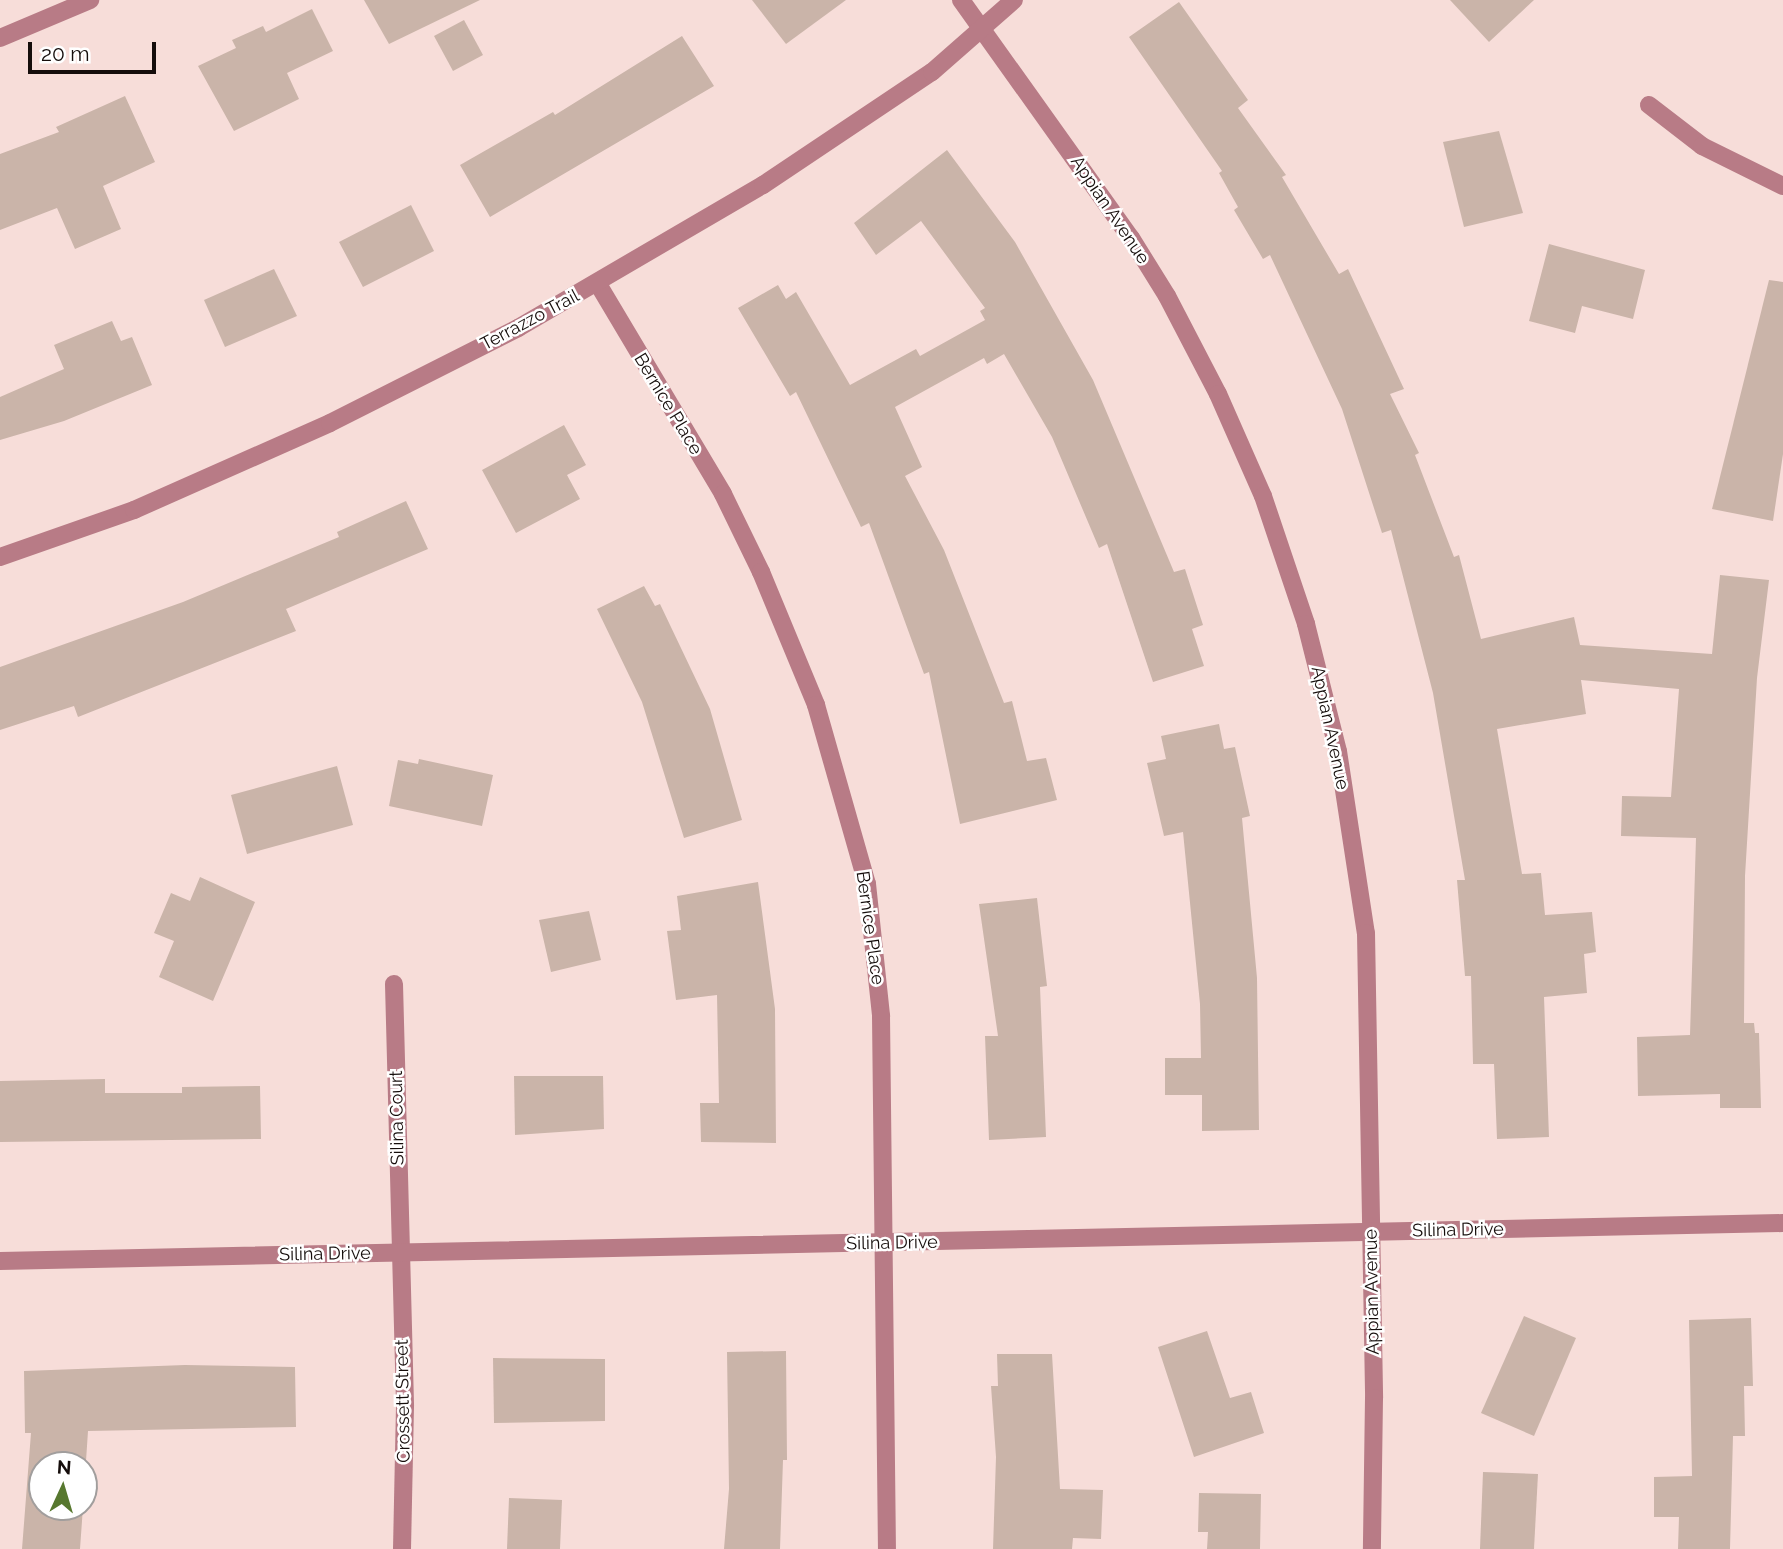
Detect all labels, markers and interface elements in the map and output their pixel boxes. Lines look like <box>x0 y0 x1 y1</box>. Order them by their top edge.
scale bar <box>32 28 159 72</box>
text: 20 m <box>41 41 89 66</box>
street label: Appian Avenue <box>1066 152 1154 268</box>
street label: Terrazzo Trail <box>477 285 583 355</box>
street label: Bernice Place <box>629 349 707 459</box>
street label: Appian Avenue <box>1306 664 1354 792</box>
street label: Bernice Place <box>851 870 889 986</box>
street label: Silina Court <box>385 1070 409 1166</box>
street label: Silina Drive <box>1412 1218 1504 1242</box>
street label: Appian Avenue <box>1360 1229 1384 1355</box>
street label: Silina Drive <box>846 1231 938 1255</box>
street label: Silina Drive <box>279 1242 371 1266</box>
street label: Crossett Street <box>391 1339 415 1463</box>
north arrow <box>28 1451 98 1521</box>
text: N <box>56 1456 72 1479</box>

